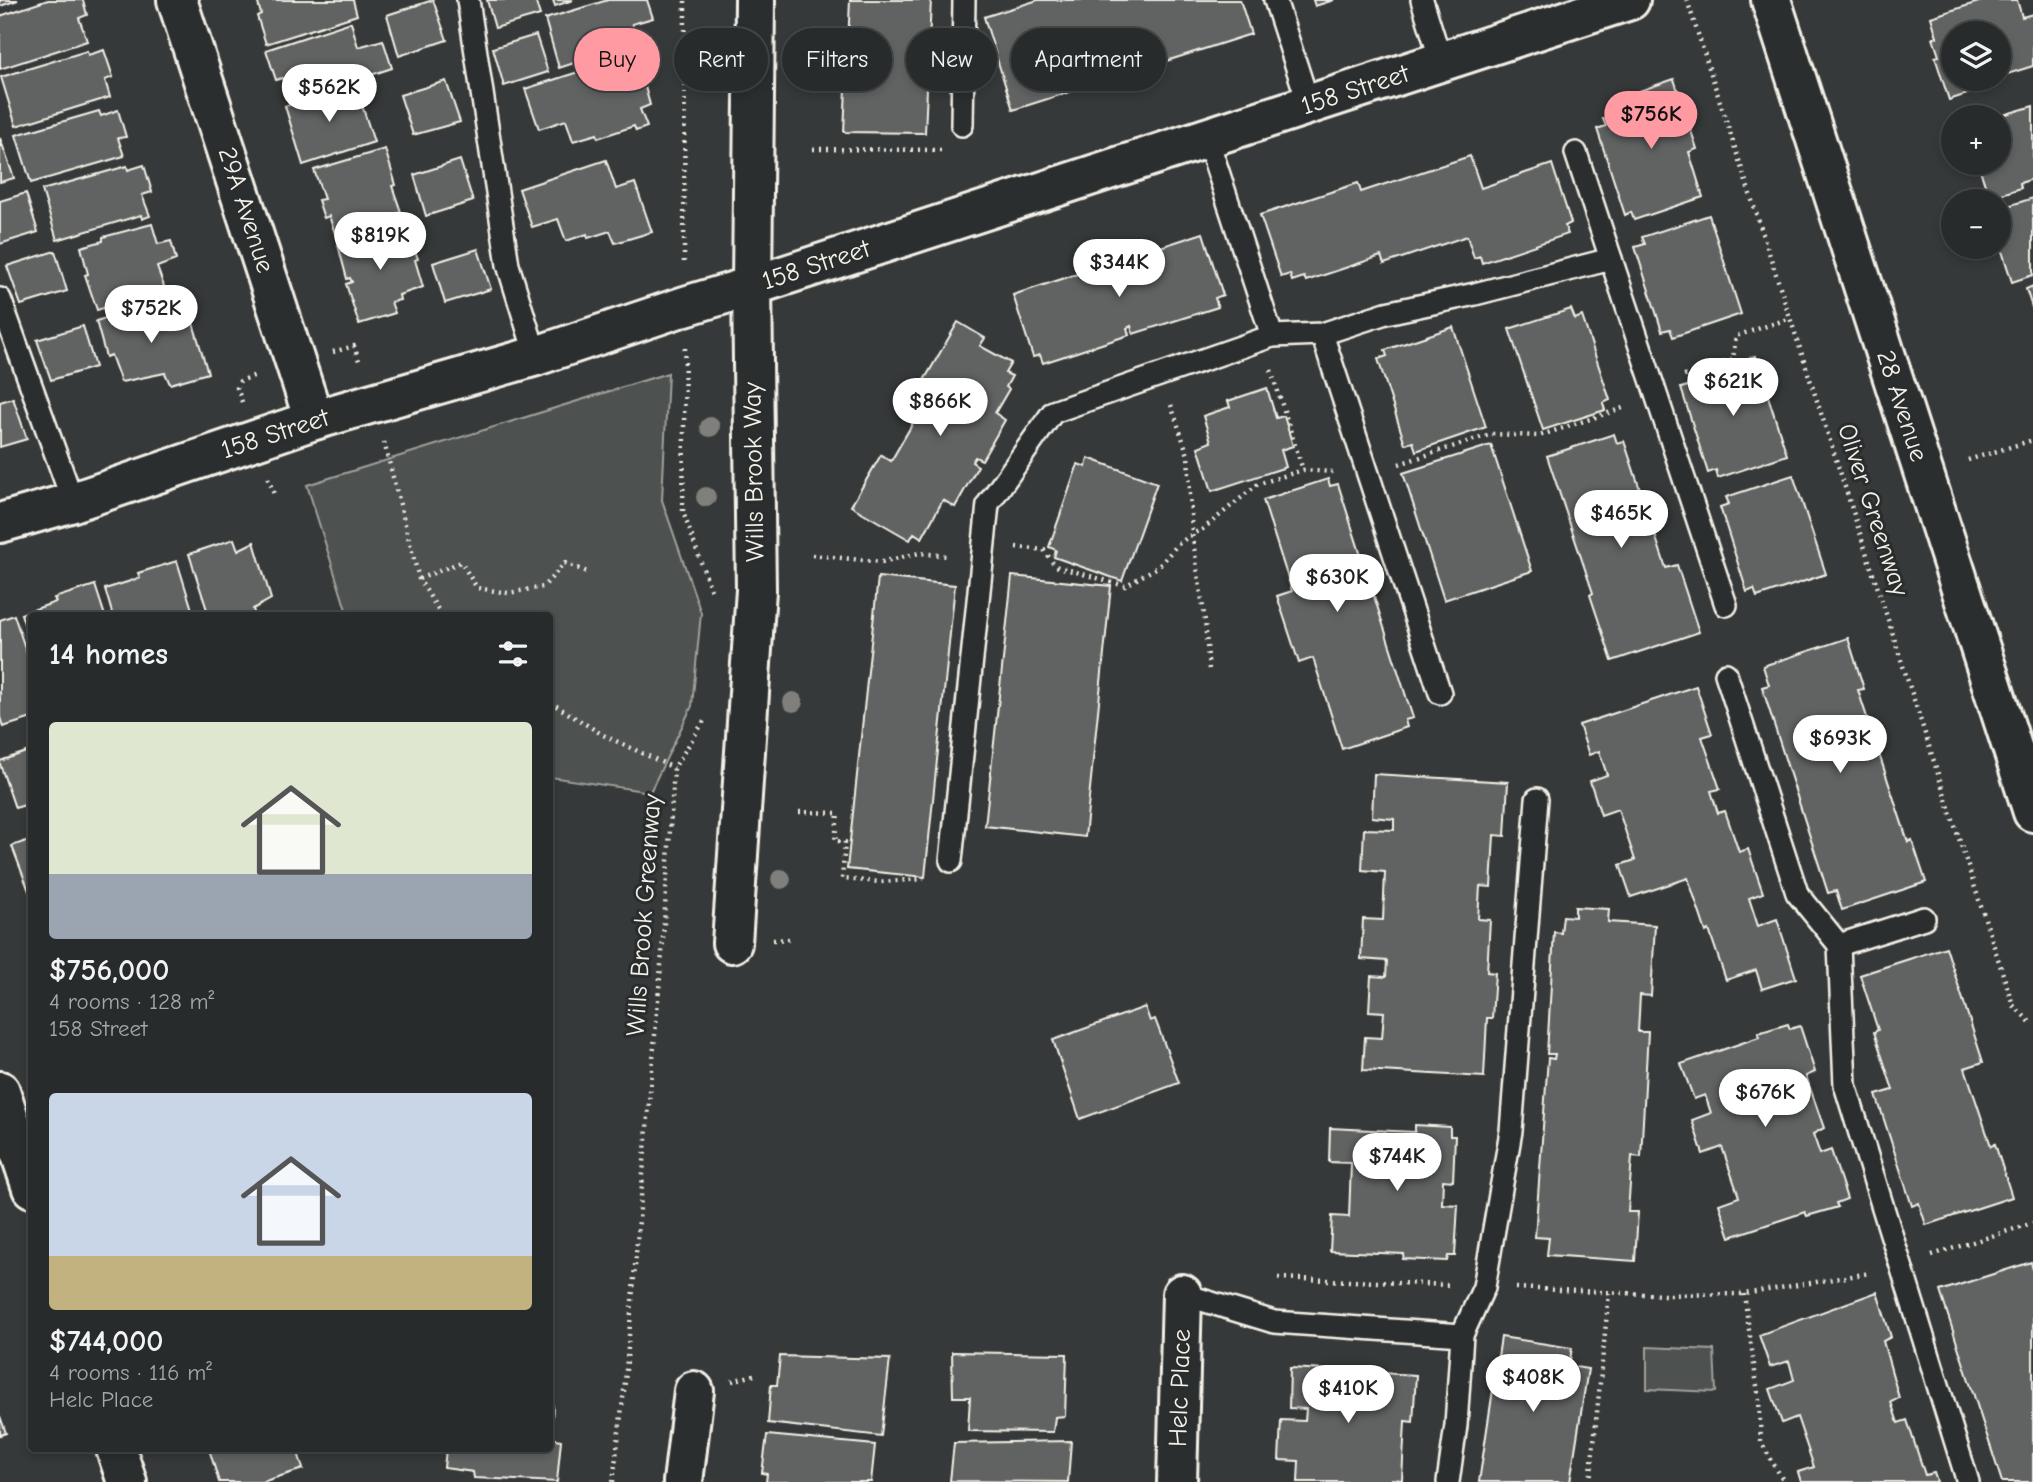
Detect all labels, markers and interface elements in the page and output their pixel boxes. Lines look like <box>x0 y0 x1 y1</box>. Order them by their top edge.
map controls <box>1941 21 2011 259</box>
button: layers <box>1941 21 2011 91</box>
chip: Buy <box>574 28 660 91</box>
chip: Rent <box>674 28 768 91</box>
chip: Filters <box>782 28 892 91</box>
chip: New <box>906 28 997 91</box>
chip: Apartment <box>1011 28 1166 91</box>
street label: 158 Street <box>1297 58 1414 122</box>
pin: $562K <box>280 64 378 124</box>
text: $562K <box>298 73 360 100</box>
pin: $756K <box>1602 92 1700 151</box>
text: $756K <box>1620 100 1682 127</box>
button: + <box>1941 105 2011 175</box>
street label: 29A Avenue <box>212 143 280 277</box>
button: − <box>1941 189 2011 259</box>
pin: $819K <box>331 212 429 272</box>
text: $819K <box>350 221 410 248</box>
street label: 158 Street <box>758 233 875 297</box>
pin: $344K <box>1070 240 1168 299</box>
text: $344K <box>1089 248 1149 275</box>
pin: $752K <box>102 286 200 345</box>
text: $752K <box>121 294 181 321</box>
street label: 28 Avenue <box>1870 347 1934 465</box>
pin: $621K <box>1684 358 1782 418</box>
text: $621K <box>1703 367 1763 394</box>
pin: $866K <box>891 378 989 438</box>
street label: Wills Brook Way <box>737 381 771 562</box>
text: $866K <box>909 387 971 414</box>
street label: 158 Street <box>217 402 334 466</box>
street label: Oliver Greenway <box>1831 420 1915 600</box>
pin: $465K <box>1572 490 1670 550</box>
text: $465K <box>1590 499 1652 526</box>
pin: $630K <box>1288 554 1386 614</box>
text: $630K <box>1305 563 1369 590</box>
icon: filters <box>494 635 532 673</box>
text: 14 homes <box>49 637 168 672</box>
pin: $693K <box>1791 716 1889 775</box>
text: $693K <box>1809 724 1871 751</box>
icon: home <box>228 767 354 893</box>
street label: Wills Brook Greenway <box>621 792 667 1037</box>
text: $756,000 <box>49 953 169 988</box>
text: 4 rooms · 128 m² <box>49 988 214 1015</box>
text: 158 Street <box>49 1015 148 1042</box>
pin: $676K <box>1716 1070 1814 1129</box>
text: $676K <box>1735 1078 1795 1105</box>
pin: $744K <box>1348 1134 1446 1193</box>
icon: home <box>228 1138 354 1264</box>
text: $744K <box>1369 1142 1425 1169</box>
text: $744,000 <box>49 1324 164 1359</box>
street label: Helc Place <box>1163 1329 1197 1447</box>
pin: $408K <box>1484 1354 1582 1414</box>
text: 4 rooms · 116 m² <box>49 1359 212 1386</box>
text: $408K <box>1502 1363 1564 1390</box>
pin: $410K <box>1299 1366 1397 1425</box>
text: $410K <box>1318 1374 1378 1401</box>
text: Helc Place <box>49 1386 153 1413</box>

